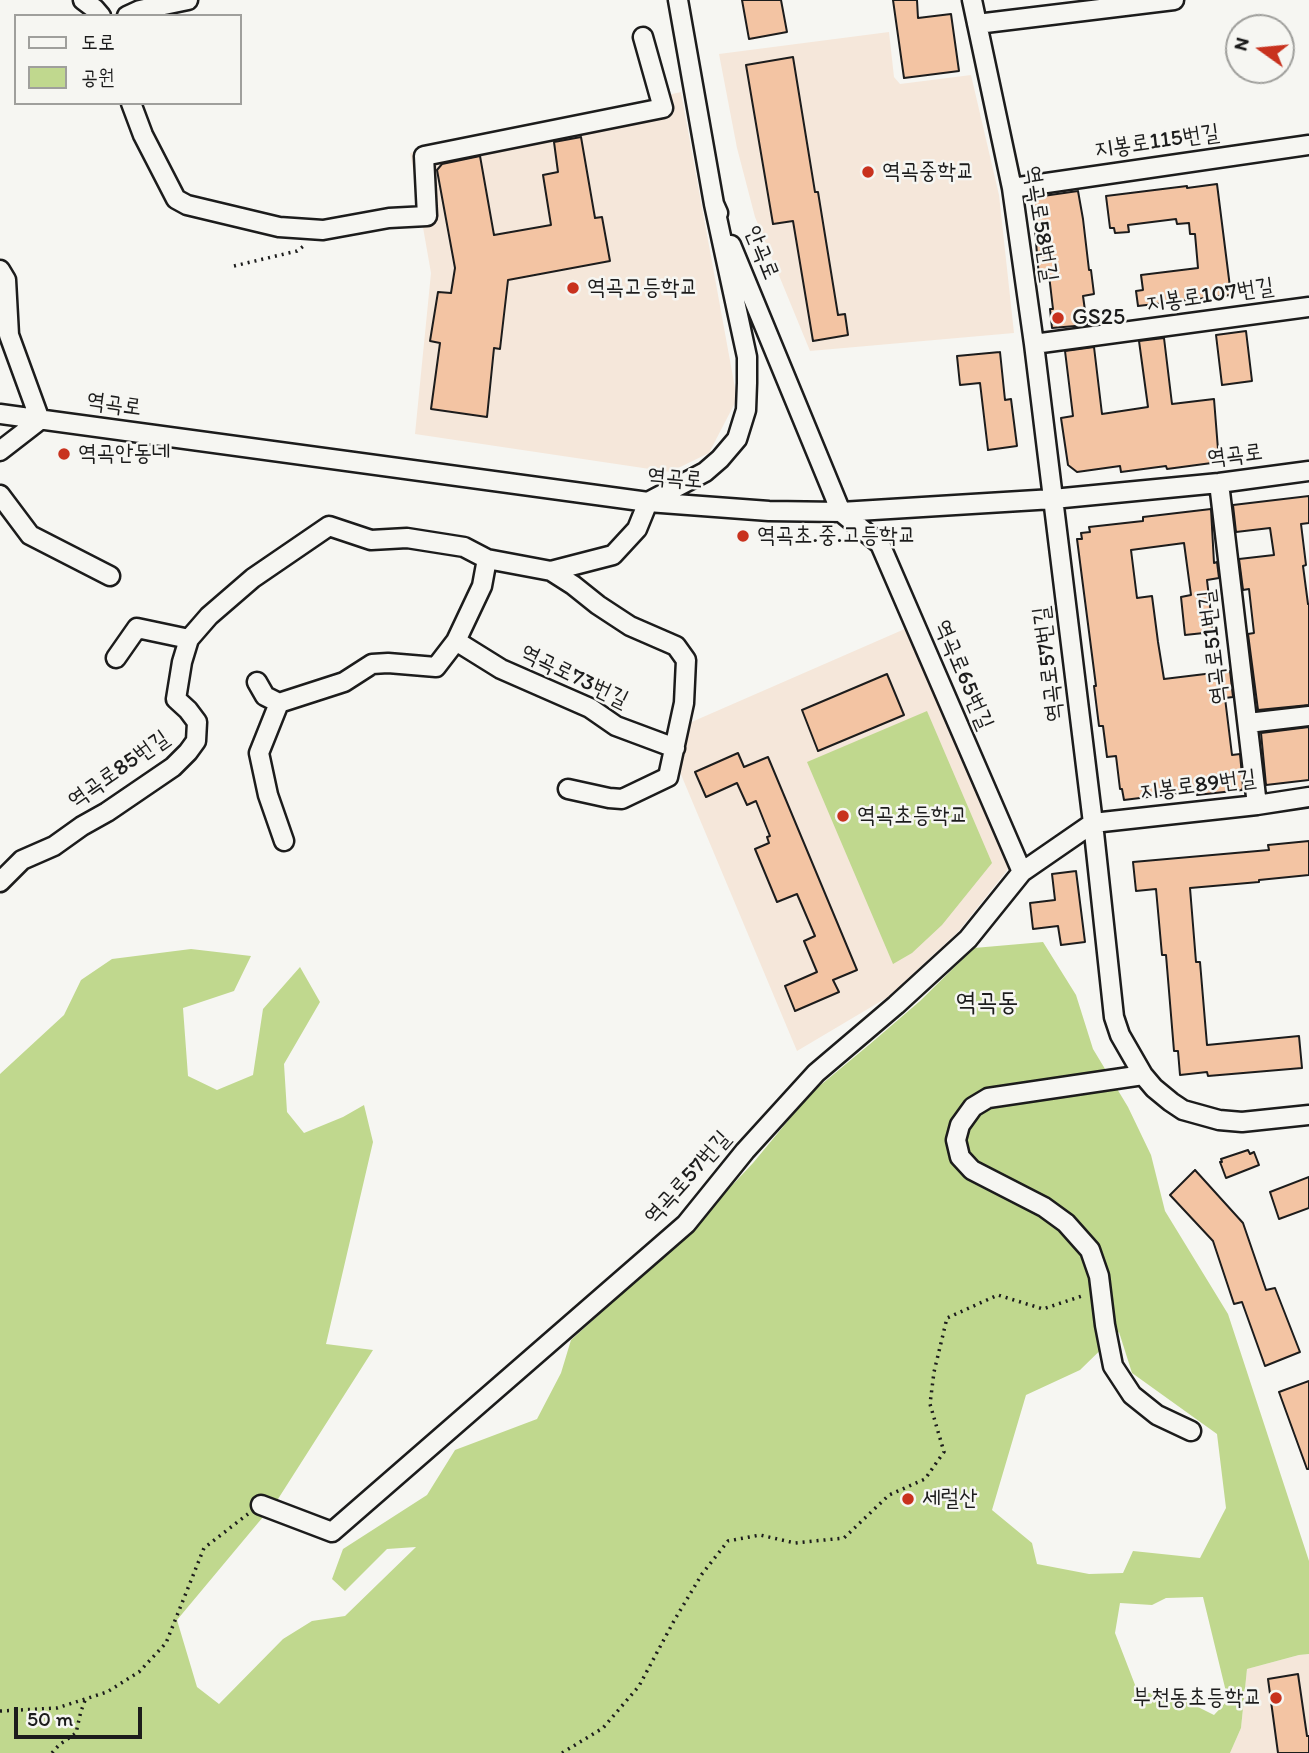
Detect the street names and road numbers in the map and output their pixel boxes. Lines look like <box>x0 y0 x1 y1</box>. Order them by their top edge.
street label: 지봉로115번길 <box>1093 120 1221 164</box>
street label: 역곡로58번길 <box>1017 164 1063 284</box>
street label: 안곡로 <box>738 222 784 284</box>
street label: 지봉로107번길 <box>1144 273 1276 319</box>
street label: 역곡로 <box>85 387 143 423</box>
street label: 역곡로 <box>1206 439 1264 473</box>
street label: 역곡로 <box>646 463 704 495</box>
street label: 역곡로51번길 <box>1193 588 1235 706</box>
street label: 역곡로57번길 <box>1028 605 1070 723</box>
street label: 역곡로65번길 <box>927 616 999 734</box>
street label: 역곡로73번길 <box>516 639 632 715</box>
street label: 역곡로85번길 <box>63 725 175 815</box>
street label: 지봉로89번길 <box>1138 765 1258 807</box>
street label: 역곡로57번길 <box>639 1126 737 1230</box>

